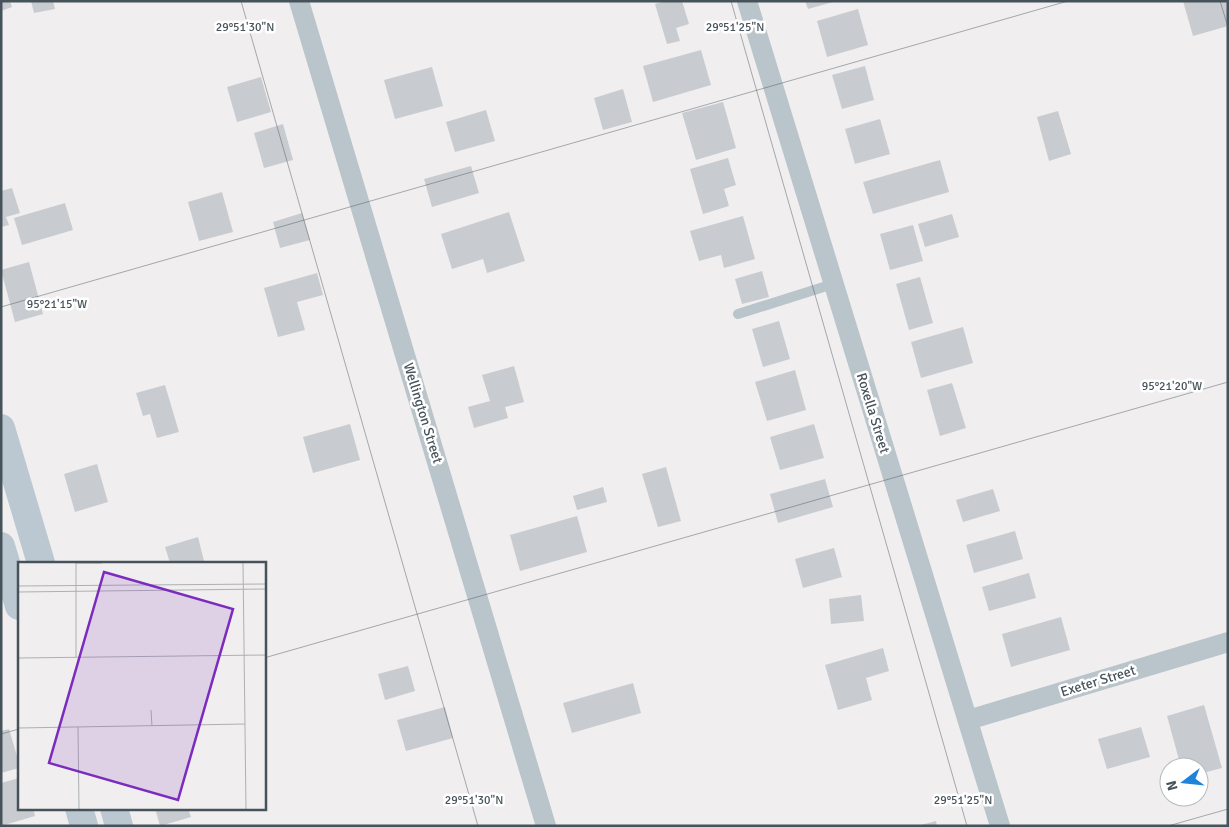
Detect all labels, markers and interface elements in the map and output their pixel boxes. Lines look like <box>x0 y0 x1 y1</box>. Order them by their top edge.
text: 29°51'30"N <box>216 20 274 35</box>
text: 29°51'25"N <box>706 20 764 35</box>
text: 95°21'15"W <box>27 297 87 312</box>
street label: Wellington Street <box>400 361 446 466</box>
street label: Roxella Street <box>853 371 893 455</box>
text: 95°21'20"W <box>1142 379 1202 394</box>
inset map <box>18 562 265 810</box>
street label: Exeter Street <box>1058 661 1138 700</box>
north arrow <box>1159 757 1209 807</box>
text: N <box>1162 778 1181 792</box>
text: 29°51'30"N <box>445 793 503 808</box>
text: 29°51'25"N <box>934 793 992 808</box>

